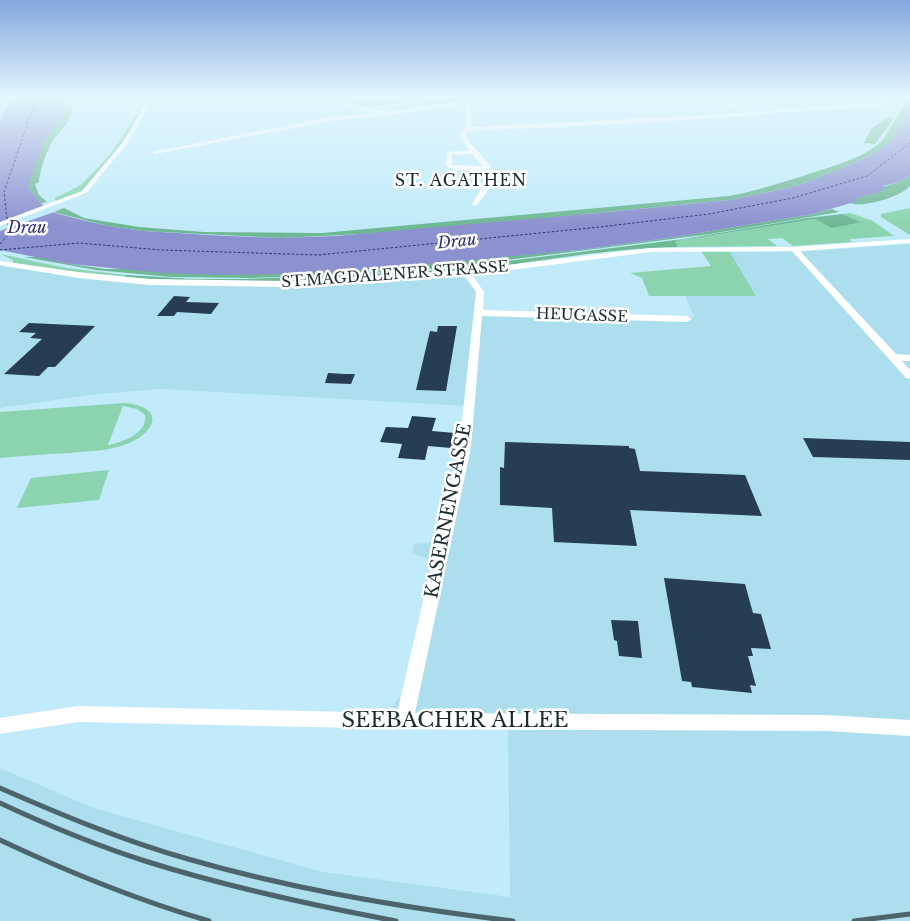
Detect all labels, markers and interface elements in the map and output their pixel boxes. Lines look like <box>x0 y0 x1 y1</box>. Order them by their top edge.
district label: ST. AGATHEN <box>393 171 529 191</box>
water label: Drau <box>7 218 47 238</box>
water label: Drau <box>437 230 477 254</box>
street label: ST.MAGDALENER STRASSE <box>281 258 509 292</box>
street label: HEUGASSE <box>536 305 628 327</box>
street label: KASERNENGASSE <box>421 422 477 600</box>
street label: SEEBACHER ALLEE <box>342 708 568 734</box>

